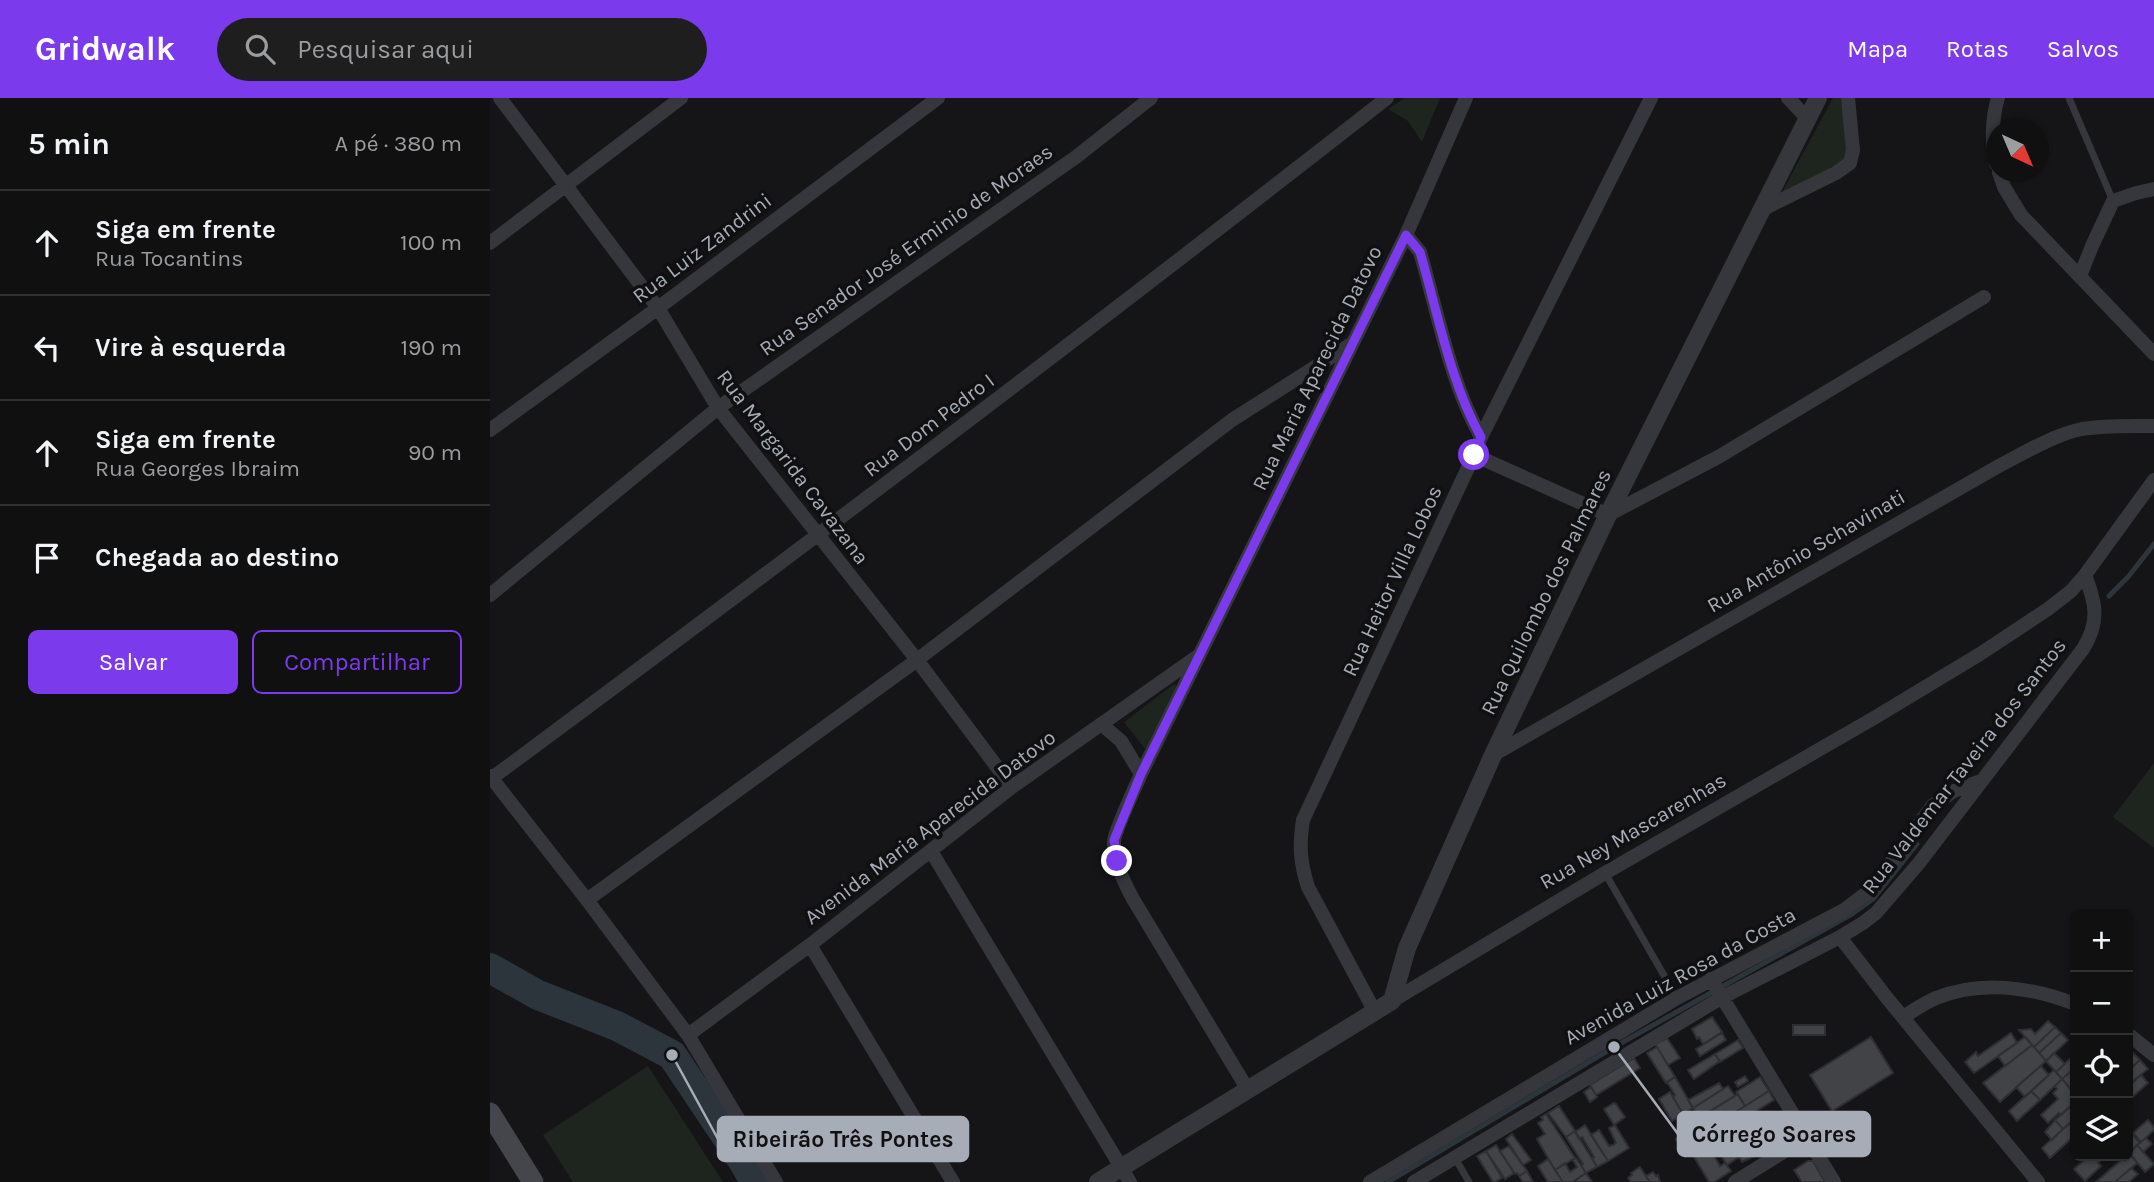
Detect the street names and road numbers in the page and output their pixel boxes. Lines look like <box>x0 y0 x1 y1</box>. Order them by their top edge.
street label: Rua Senador José Erminio de Moraes <box>755 139 1057 361</box>
street label: Rua Luiz Zandrini <box>628 188 776 308</box>
street label: Rua Maria Aparecida Datovo <box>1247 242 1387 494</box>
street label: Rua Margarida Cavazana <box>712 365 874 569</box>
street label: Rua Dom Pedro I <box>859 368 999 482</box>
street label: Rua Quilombo dos Palmares <box>1476 465 1616 719</box>
street label: Rua Heitor Villa Lobos <box>1337 482 1447 680</box>
street label: Rua Antônio Schavinati <box>1703 484 1909 618</box>
street label: Rua Valdemar Taveira dos Santos <box>1857 634 2071 898</box>
street label: Avenida Maria Aparecida Datovo <box>800 725 1060 929</box>
street label: Rua Ney Mascarenhas <box>1536 768 1730 894</box>
street label: Avenida Luiz Rosa da Costa <box>1560 902 1800 1050</box>

